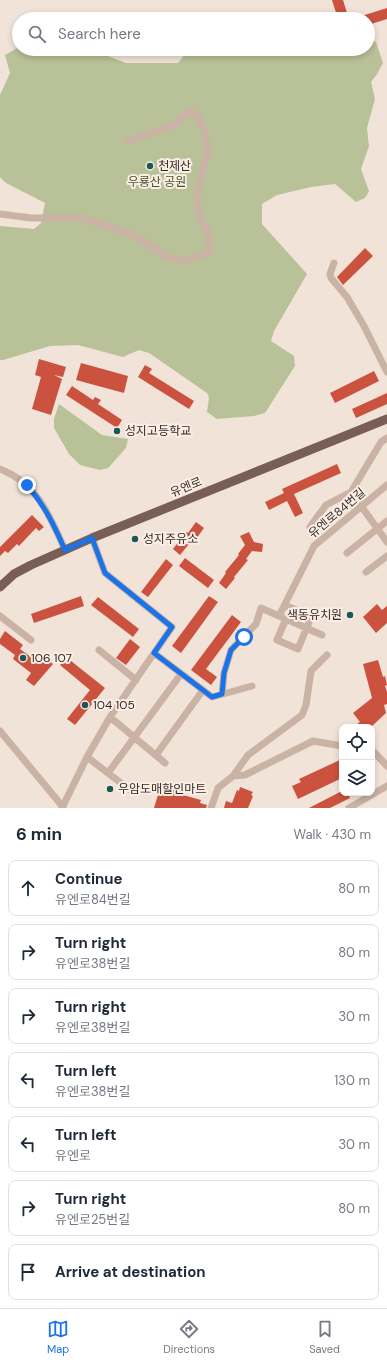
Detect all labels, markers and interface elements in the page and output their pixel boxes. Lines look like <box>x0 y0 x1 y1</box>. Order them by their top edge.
search box <box>12 12 375 56</box>
icon: search <box>26 23 48 45</box>
text: Search here <box>58 24 141 44</box>
place label: 천제산 <box>158 158 191 174</box>
marker: 천제산 <box>145 161 155 171</box>
park label: 우룡산 공원 <box>128 174 186 190</box>
place label: 성지고등학교 <box>125 423 191 439</box>
marker: 성지고등학교 <box>112 426 122 436</box>
street label: 유엔로 <box>168 473 204 501</box>
route end <box>18 476 36 494</box>
street label: 유엔로84번길 <box>305 484 369 542</box>
place label: 성지주유소 <box>143 531 198 547</box>
marker: 성지주유소 <box>130 534 140 544</box>
place label: 색동유치원 <box>287 607 342 623</box>
marker: 색동유치원 <box>345 610 355 620</box>
route start <box>235 628 253 646</box>
place label: 106 107 <box>31 650 72 666</box>
marker: 106 107 <box>18 653 28 663</box>
place label: 104 105 <box>93 697 135 713</box>
marker: 104 105 <box>80 700 90 710</box>
map controls <box>339 724 375 796</box>
button: locate <box>339 724 375 760</box>
button: layers <box>339 760 375 796</box>
place label: 우암도매할인마트 <box>118 781 206 797</box>
marker: 우암도매할인마트 <box>105 784 115 794</box>
text: 6 min <box>16 823 62 845</box>
text: Walk · 430 m <box>294 826 371 843</box>
text: Continue <box>55 869 123 889</box>
icon: ahead <box>17 877 39 899</box>
text: 80 m <box>338 880 370 897</box>
text: 유엔로84번길 <box>55 891 131 908</box>
text: Turn right <box>55 933 126 953</box>
icon: right <box>17 941 39 963</box>
text: 80 m <box>338 944 370 961</box>
text: 유엔로38번길 <box>55 955 130 972</box>
text: Turn right <box>55 997 126 1017</box>
icon: right <box>17 1005 39 1027</box>
text: 30 m <box>338 1008 370 1025</box>
text: 유엔로38번길 <box>55 1019 130 1036</box>
text: Turn left <box>55 1061 116 1081</box>
icon: left <box>17 1069 39 1091</box>
text: 130 m <box>334 1072 370 1089</box>
text: 유엔로38번길 <box>55 1083 130 1100</box>
text: Turn left <box>55 1125 116 1145</box>
icon: left <box>17 1133 39 1155</box>
text: 30 m <box>338 1136 370 1153</box>
text: 유엔로 <box>55 1147 91 1164</box>
text: Turn right <box>55 1189 126 1209</box>
icon: right <box>17 1197 39 1219</box>
text: 80 m <box>338 1200 370 1217</box>
text: 유엔로25번길 <box>55 1211 130 1228</box>
icon: arrive <box>17 1261 39 1283</box>
text: Arrive at destination <box>55 1262 206 1282</box>
tab: Map <box>47 1318 69 1356</box>
tab: Directions <box>163 1318 215 1356</box>
tab: Saved <box>309 1318 340 1356</box>

